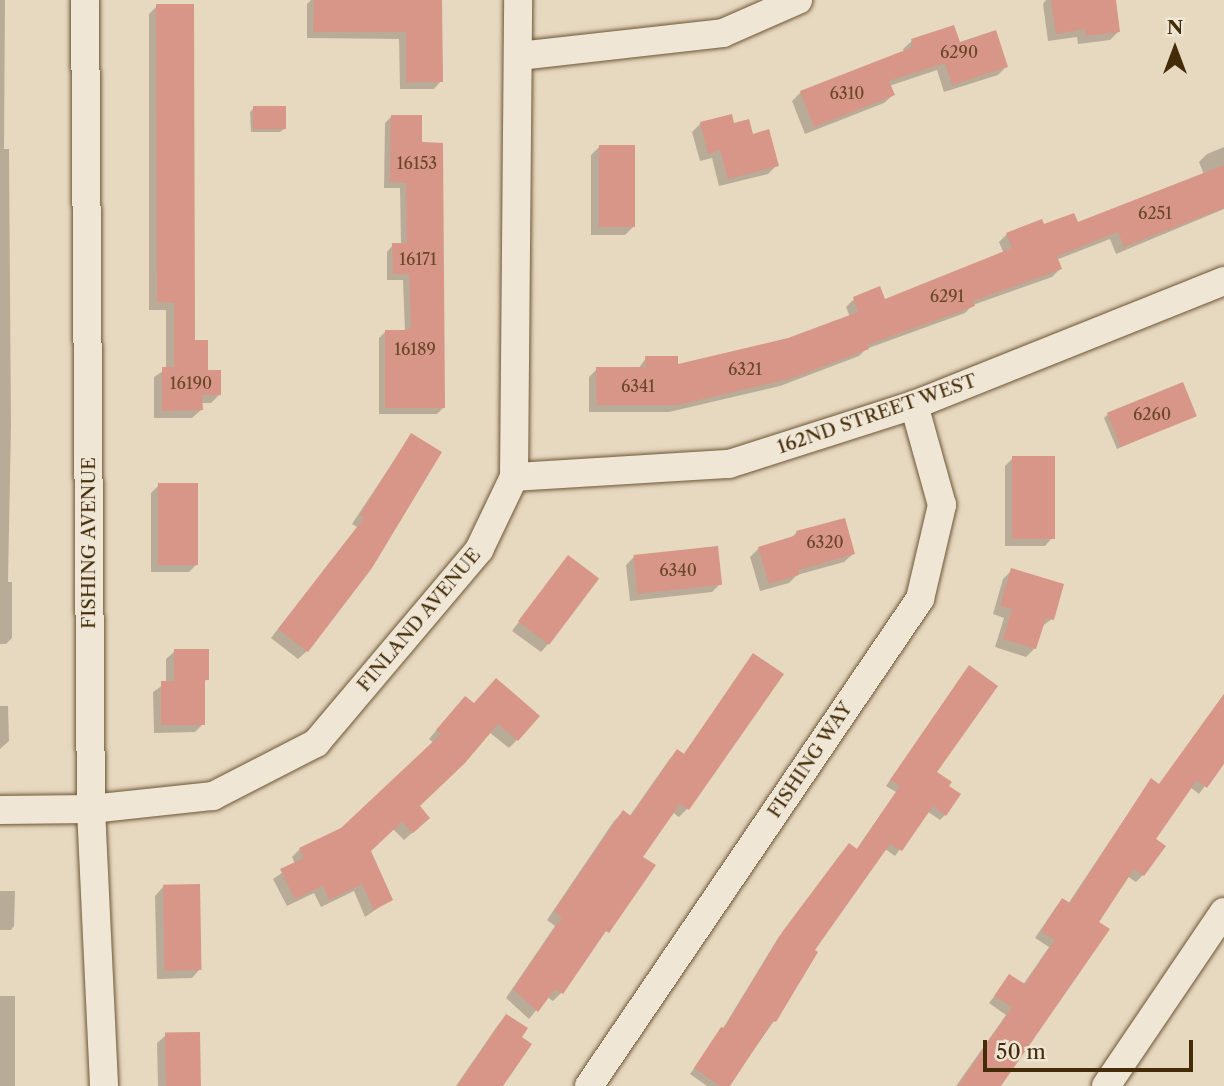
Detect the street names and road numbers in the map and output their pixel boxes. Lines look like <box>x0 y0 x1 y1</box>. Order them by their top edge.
street label: 162ND STREET WEST <box>774 369 980 459</box>
street label: FISHING AVENUE <box>78 457 100 629</box>
street label: FINLAND AVENUE <box>352 543 486 697</box>
street label: FISHING WAY <box>763 697 857 823</box>

